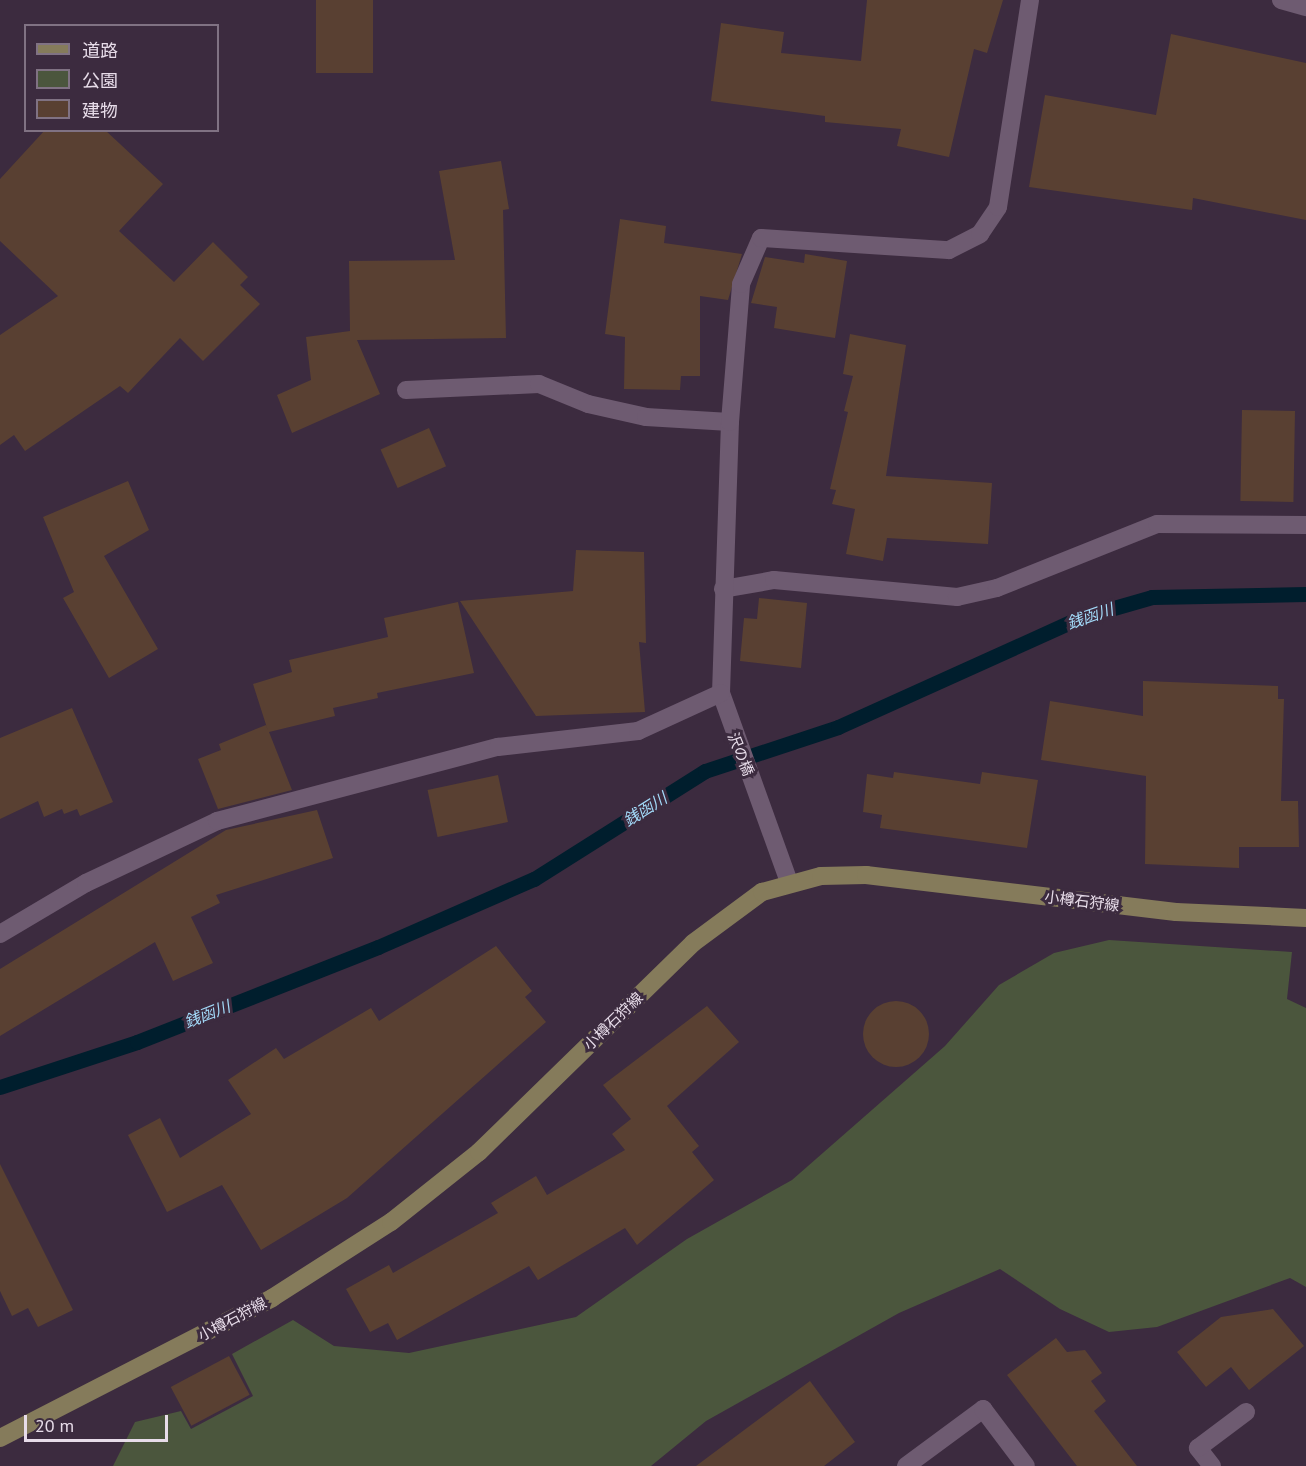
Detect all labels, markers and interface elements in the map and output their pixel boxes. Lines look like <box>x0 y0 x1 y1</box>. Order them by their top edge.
legend <box>24 24 219 132</box>
text: 道路 <box>82 39 118 62</box>
text: 公園 <box>82 69 118 92</box>
text: 建物 <box>82 99 118 122</box>
water label: 銭函川 <box>1064 599 1116 633</box>
street label: 沢の橋 <box>724 730 758 778</box>
water label: 銭函川 <box>620 788 670 830</box>
street label: 小樽石狩線 <box>1044 887 1120 915</box>
street label: 小樽石狩線 <box>580 988 646 1054</box>
water label: 銭函川 <box>181 996 233 1032</box>
street label: 小樽石狩線 <box>195 1293 269 1345</box>
scale bar <box>27 1403 171 1441</box>
text: 20 m <box>35 1414 74 1437</box>

